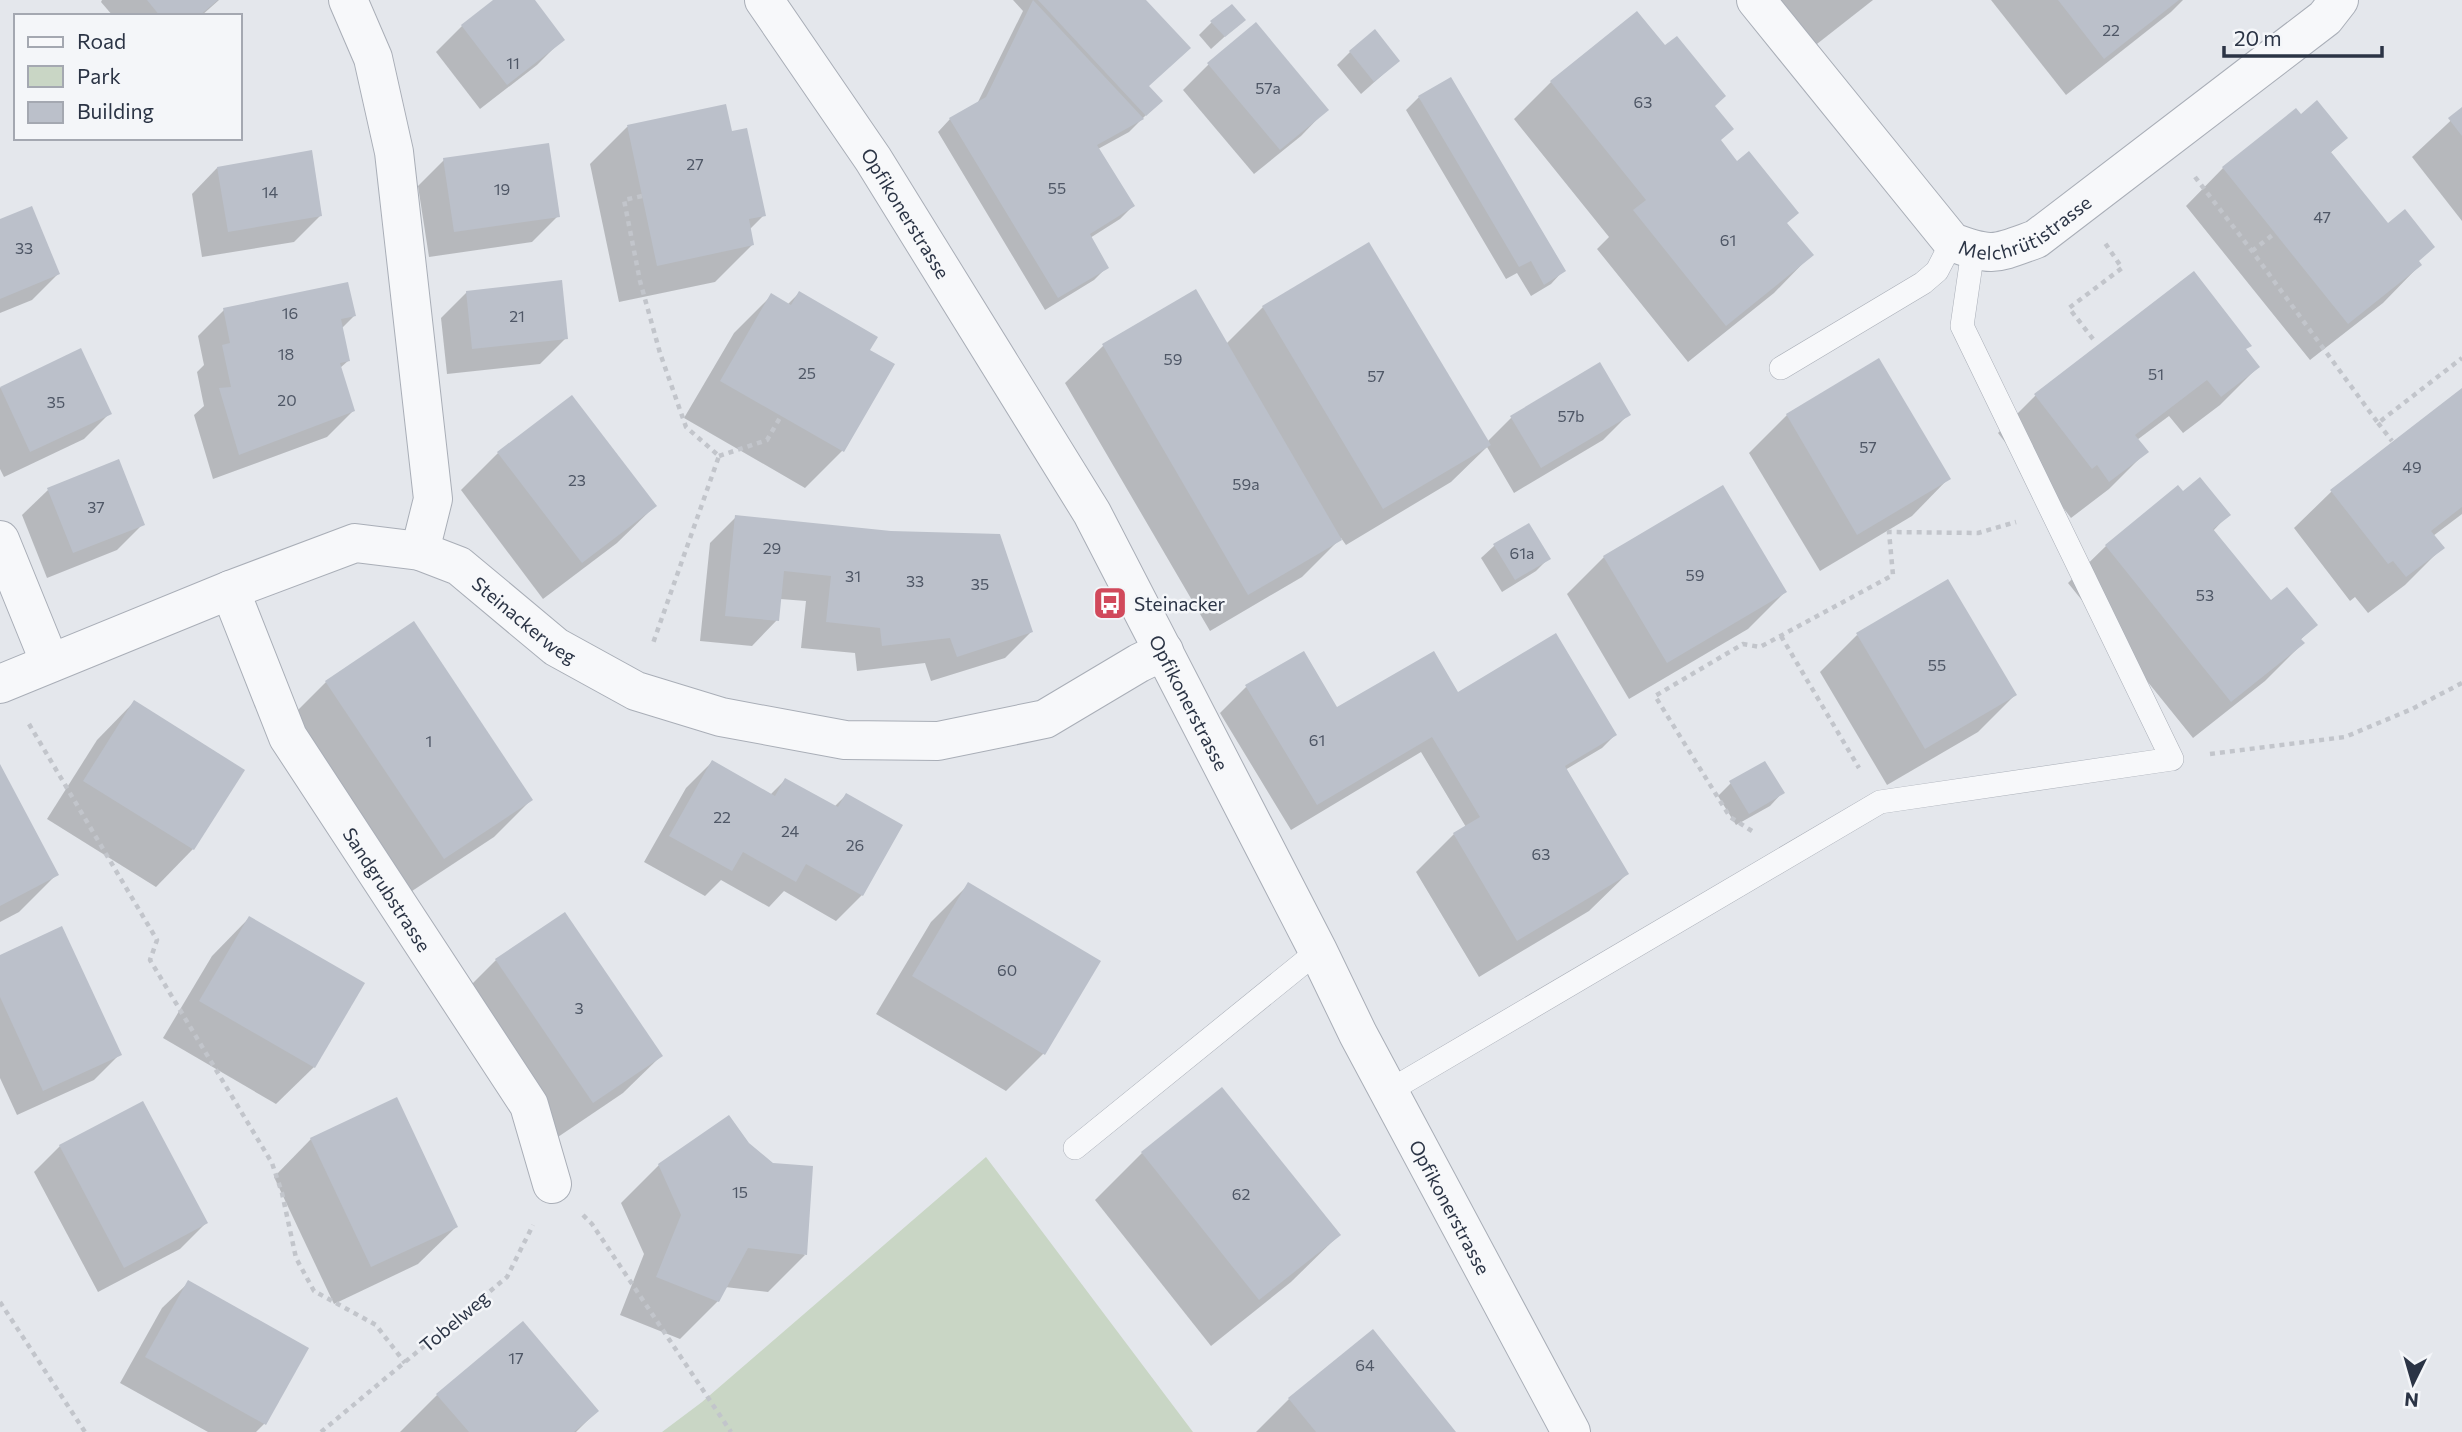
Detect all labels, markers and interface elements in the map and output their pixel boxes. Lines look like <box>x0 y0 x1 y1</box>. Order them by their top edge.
legend <box>14 14 242 140</box>
scale bar <box>2224 14 2382 58</box>
house number: 22 <box>2102 20 2120 39</box>
text: 20 m <box>2234 25 2282 50</box>
text: Road <box>77 28 126 53</box>
house number: 11 <box>506 53 520 72</box>
text: Park <box>77 63 121 88</box>
house number: 57a <box>1255 78 1281 97</box>
house number: 63 <box>1634 92 1652 111</box>
text: Building <box>77 98 154 123</box>
street label: Opfikonerstrasse <box>857 143 955 282</box>
house number: 27 <box>686 154 704 173</box>
house number: 55 <box>1048 178 1066 197</box>
house number: 19 <box>494 179 510 198</box>
house number: 14 <box>262 182 279 201</box>
street label: Melchrütistrasse <box>1956 190 2095 264</box>
house number: 47 <box>2313 207 2331 226</box>
house number: 61 <box>1720 230 1736 249</box>
house number: 33 <box>15 238 33 257</box>
house number: 16 <box>282 303 298 322</box>
house number: 21 <box>509 306 525 325</box>
house number: 18 <box>278 344 294 363</box>
house number: 59 <box>1164 349 1182 368</box>
house number: 25 <box>798 363 816 382</box>
house number: 51 <box>2148 364 2164 383</box>
house number: 57 <box>1367 366 1385 385</box>
house number: 20 <box>277 390 297 409</box>
house number: 35 <box>47 392 65 411</box>
house number: 57b <box>1557 406 1585 425</box>
house number: 57 <box>1859 437 1877 456</box>
house number: 49 <box>2402 457 2422 476</box>
house number: 23 <box>568 470 586 489</box>
house number: 59a <box>1232 474 1260 493</box>
house number: 37 <box>87 497 105 516</box>
house number: 29 <box>763 538 781 557</box>
house number: 61a <box>1510 543 1534 562</box>
house number: 59 <box>1686 565 1704 584</box>
house number: 31 <box>845 566 861 585</box>
street label: Steinackerweg <box>468 571 580 667</box>
house number: 33 <box>906 571 924 590</box>
house number: 35 <box>971 574 989 593</box>
bus stop icon: Steinacker <box>1091 584 1129 622</box>
house number: 53 <box>2196 585 2214 604</box>
place label: Steinacker <box>1134 592 1226 615</box>
street label: Opfikonerstrasse <box>1145 631 1234 774</box>
house number: 55 <box>1928 655 1946 674</box>
house number: 61 <box>1309 730 1325 749</box>
house number: 1 <box>426 731 432 750</box>
house number: 22 <box>713 807 731 826</box>
house number: 24 <box>781 821 799 840</box>
street label: Sandgrubstrasse <box>339 823 437 956</box>
house number: 26 <box>846 835 864 854</box>
house number: 63 <box>1532 844 1550 863</box>
house number: 60 <box>997 960 1017 979</box>
house number: 3 <box>574 998 584 1017</box>
street label: Opfikonerstrasse <box>1405 1135 1496 1278</box>
house number: 15 <box>732 1182 748 1201</box>
house number: 62 <box>1232 1184 1250 1203</box>
street label: Tobelweg <box>415 1285 493 1357</box>
house number: 17 <box>508 1348 524 1367</box>
north arrow <box>2378 1348 2448 1418</box>
house number: 64 <box>1355 1355 1375 1374</box>
text: N <box>2403 1388 2420 1413</box>

